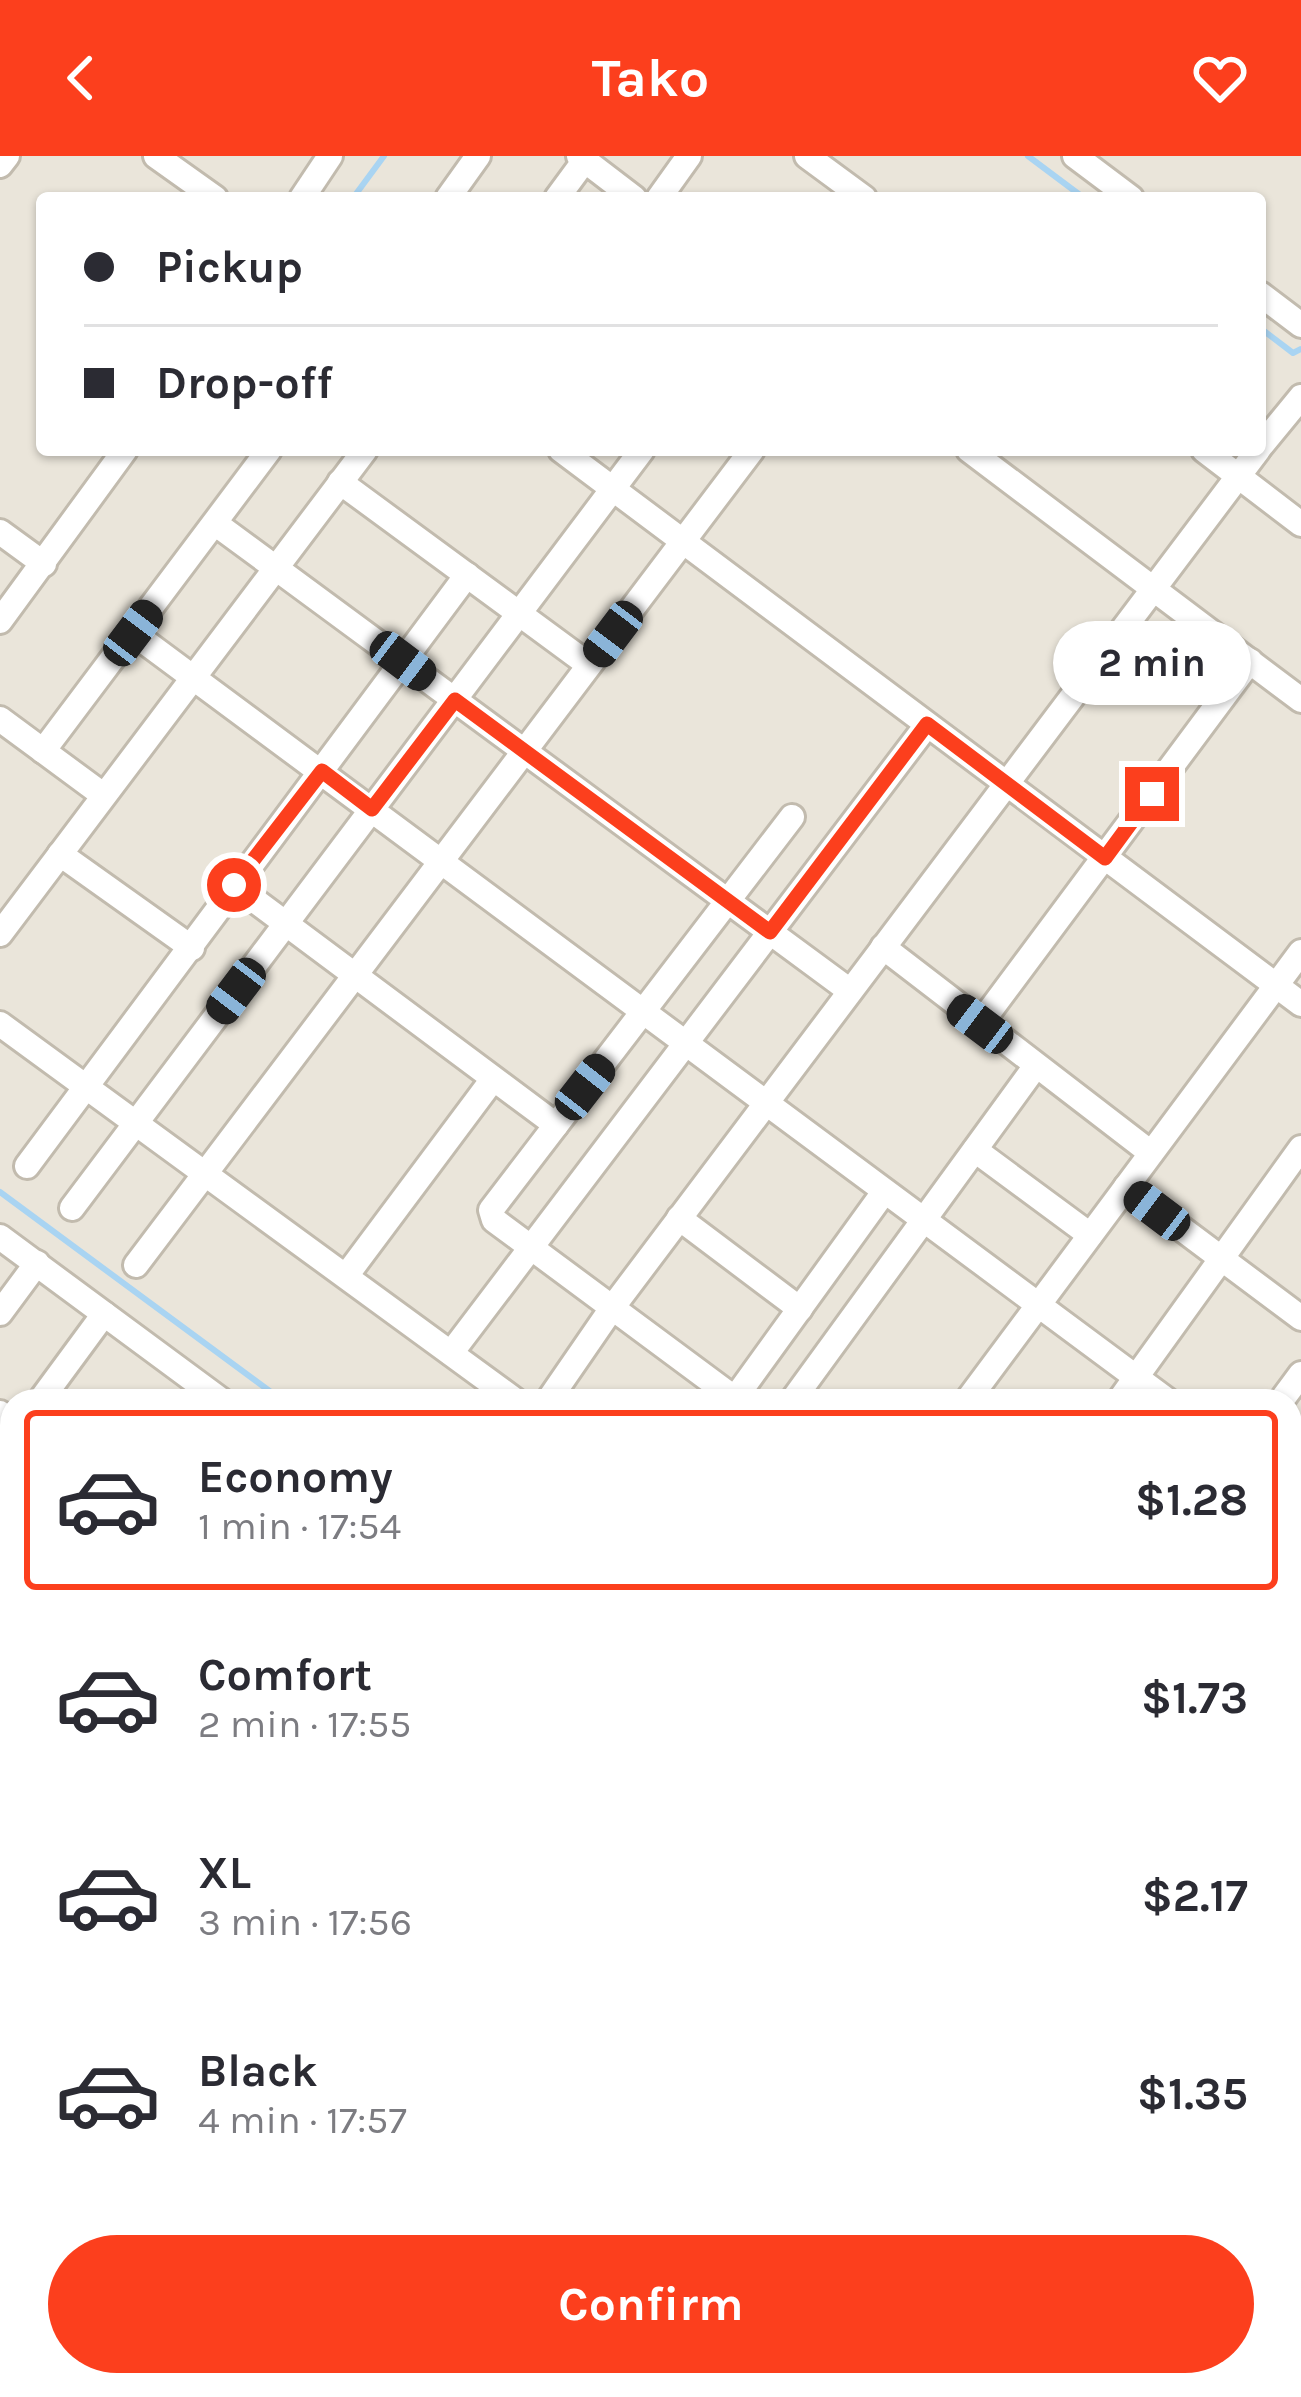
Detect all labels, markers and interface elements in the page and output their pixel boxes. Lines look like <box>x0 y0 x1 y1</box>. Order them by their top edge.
icon: back <box>48 45 114 111</box>
icon: heart <box>1187 45 1253 111</box>
text: Tako <box>592 46 709 110</box>
text: Pickup <box>156 241 303 293</box>
text: Drop-off <box>156 357 333 409</box>
car <box>97 593 169 673</box>
car <box>577 594 649 674</box>
callout: 2 min <box>1053 620 1251 704</box>
car <box>363 625 443 697</box>
text: 2 min <box>1098 640 1206 686</box>
route end <box>1125 767 1179 821</box>
route start <box>207 858 261 912</box>
car <box>200 951 272 1031</box>
car <box>940 988 1020 1060</box>
car <box>549 1048 621 1126</box>
car <box>1117 1175 1197 1247</box>
icon: car <box>54 1446 162 1554</box>
text: Economy <box>198 1451 393 1503</box>
text: $1.28 <box>1135 1474 1248 1526</box>
text: 1 min · 17:54 <box>198 1503 401 1549</box>
icon: car <box>54 1644 162 1752</box>
text: Comfort <box>198 1649 372 1701</box>
text: $1.73 <box>1141 1672 1248 1724</box>
text: 2 min · 17:55 <box>198 1701 411 1747</box>
icon: car <box>54 1842 162 1950</box>
text: XL <box>198 1847 251 1899</box>
text: $2.17 <box>1142 1870 1248 1922</box>
text: 3 min · 17:56 <box>198 1899 412 1945</box>
icon: car <box>54 2040 162 2148</box>
text: Black <box>198 2045 318 2097</box>
text: $1.35 <box>1137 2068 1248 2120</box>
text: 4 min · 17:57 <box>198 2097 407 2143</box>
button: Confirm <box>48 2235 1254 2373</box>

